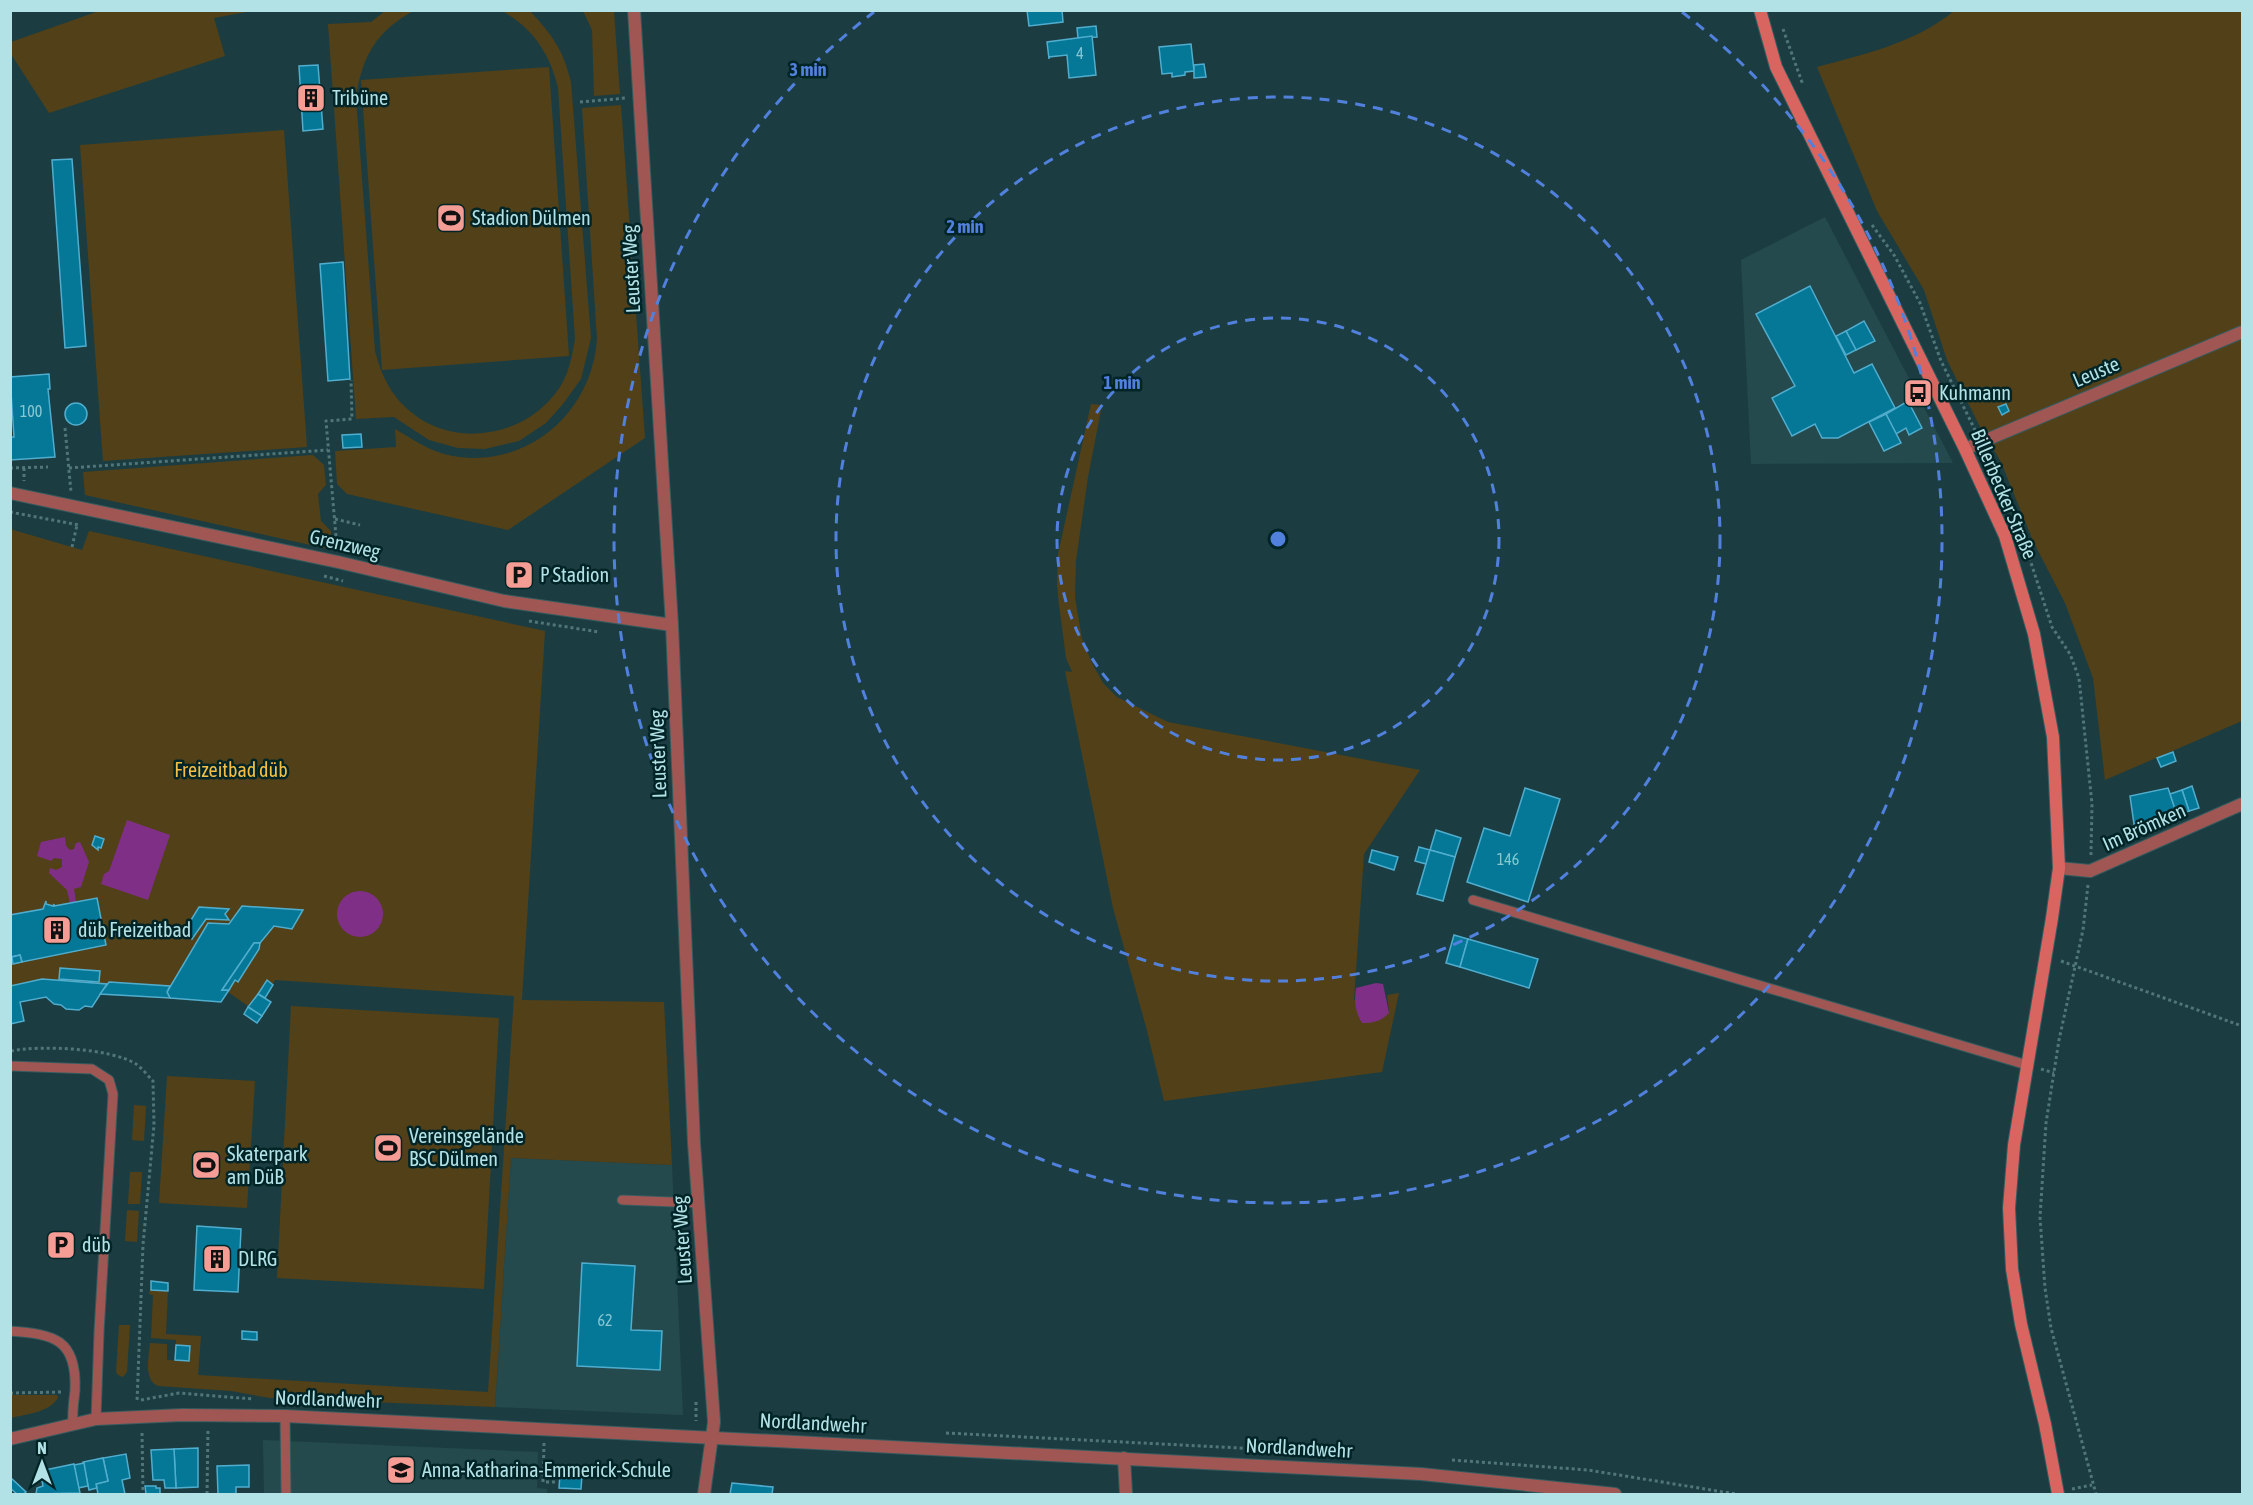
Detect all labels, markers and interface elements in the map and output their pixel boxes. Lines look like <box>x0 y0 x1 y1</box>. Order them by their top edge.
house number: 4 <box>1076 44 1084 62</box>
text: 3 min <box>790 59 827 80</box>
building icon: Tribüne <box>295 82 327 114</box>
place label: Tribüne <box>332 86 388 109</box>
sports icon: Stadion Dülmen <box>435 202 467 234</box>
place label: Stadion Dülmen <box>472 206 591 229</box>
text: 2 min <box>947 216 984 237</box>
street label: Leuster Weg <box>617 224 644 314</box>
street label: Leuste <box>2069 352 2122 392</box>
text: 1 min <box>1104 372 1141 393</box>
bus stop icon: Kuhmann <box>1902 377 1934 409</box>
place label: Kuhmann <box>1939 381 2011 404</box>
house number: 100 <box>20 402 42 420</box>
street label: Billerbecker Straße <box>1967 425 2042 562</box>
street label: Grenzweg <box>307 524 383 563</box>
centre of rings <box>1268 529 1288 549</box>
parking icon: P Stadion <box>503 559 535 591</box>
place label: P Stadion <box>540 563 609 586</box>
street label: Leuster Weg <box>644 709 671 799</box>
park label: Freizeitbad düb <box>174 758 288 781</box>
street label: Im Brömken <box>2099 798 2189 855</box>
house number: 146 <box>1497 850 1519 868</box>
building icon: düb Freizeitbad <box>41 914 73 946</box>
place label: düb Freizeitbad <box>78 918 191 941</box>
place label: Vereinsgelände BSC Dülmen <box>409 1124 524 1170</box>
sports icon: Vereinsgelände BSC Dülmen <box>372 1132 404 1164</box>
place label: Skaterpark am DüB <box>227 1142 308 1188</box>
sports icon: Skaterpark am DüB <box>190 1149 222 1181</box>
street label: Leuster Weg <box>667 1195 696 1285</box>
parking icon: düb <box>45 1229 77 1261</box>
place label: düb <box>82 1233 111 1256</box>
building icon: DLRG <box>201 1243 233 1275</box>
place label: DLRG <box>238 1247 277 1270</box>
house number: 62 <box>597 1311 613 1329</box>
street label: Nordlandwehr <box>274 1385 383 1412</box>
street label: Nordlandwehr <box>759 1408 868 1437</box>
north arrow <box>12 1433 72 1493</box>
street label: Nordlandwehr <box>1245 1433 1354 1462</box>
text: N <box>37 1439 47 1457</box>
school or university icon: Anna-Katharina-Emmerick-Schule <box>385 1454 417 1486</box>
place label: Anna-Katharina-Emmerick-Schule <box>422 1458 671 1481</box>

